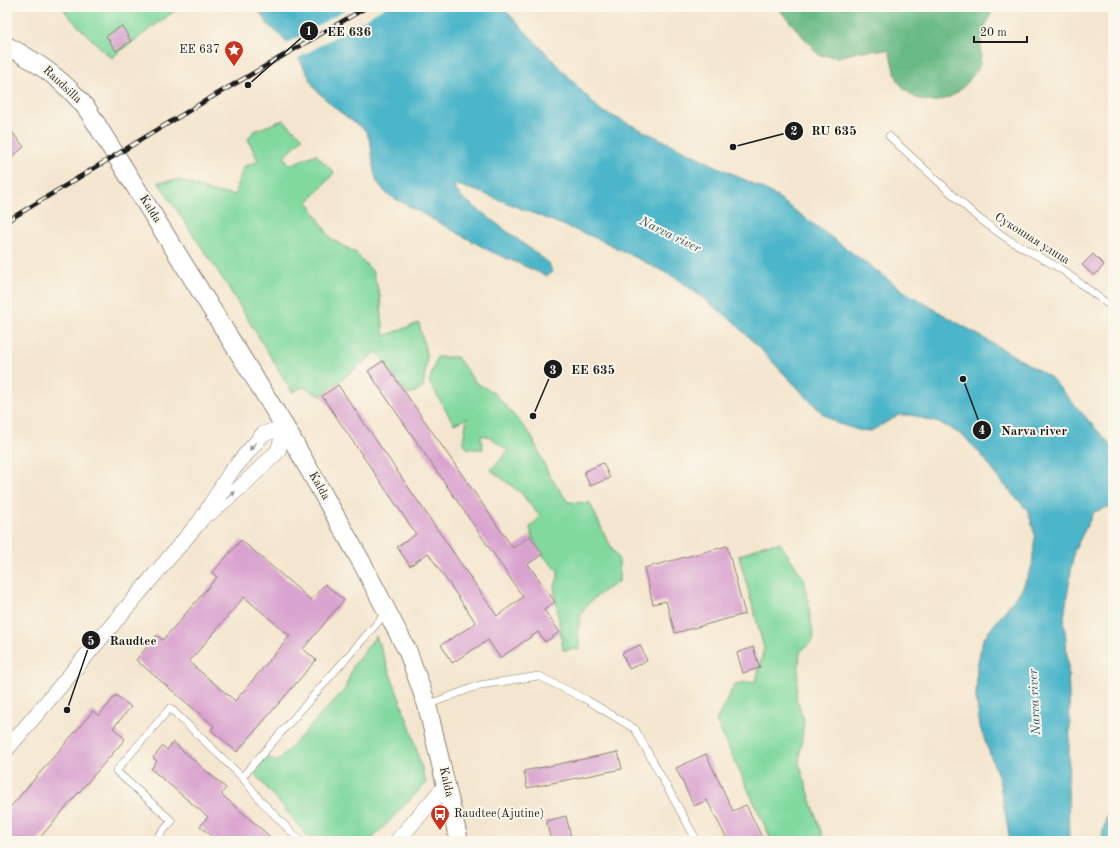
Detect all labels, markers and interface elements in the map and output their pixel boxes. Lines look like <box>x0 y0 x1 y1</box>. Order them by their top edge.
scale bar <box>974 18 1027 44</box>
callout: EE 636 <box>299 19 379 44</box>
text: 1 <box>306 26 312 38</box>
text: EE 636 <box>327 26 371 39</box>
text: 20 m <box>980 27 1007 39</box>
place icon: EE 637 <box>223 39 245 67</box>
place label: EE 637 <box>179 44 220 56</box>
street label: Raudsilla <box>40 64 84 106</box>
callout: RU 635 <box>784 118 865 143</box>
text: RU 635 <box>811 125 857 138</box>
text: 2 <box>791 126 798 138</box>
street label: Kalda <box>137 193 163 225</box>
street label: Суконная улица <box>992 211 1072 267</box>
water label: Narva river <box>636 214 703 256</box>
callout: EE 635 <box>543 357 623 382</box>
text: EE 635 <box>571 364 615 377</box>
text: 3 <box>550 365 557 377</box>
callout: Narva river <box>972 418 1075 443</box>
text: 4 <box>979 425 986 437</box>
text: Narva river <box>1001 425 1067 438</box>
one-way arrow <box>248 441 257 451</box>
street label: Kalda <box>306 470 332 502</box>
one-way arrow <box>226 491 237 500</box>
callout: Raudtee <box>81 628 165 653</box>
text: 5 <box>88 635 95 648</box>
text: Raudtee <box>109 635 157 648</box>
water label: Narva river <box>1027 668 1043 737</box>
street label: Kalda <box>437 766 455 798</box>
bus stop icon: Raudtee(Ajutine) <box>429 803 451 831</box>
place label: Raudtee(Ajutine) <box>454 807 544 820</box>

